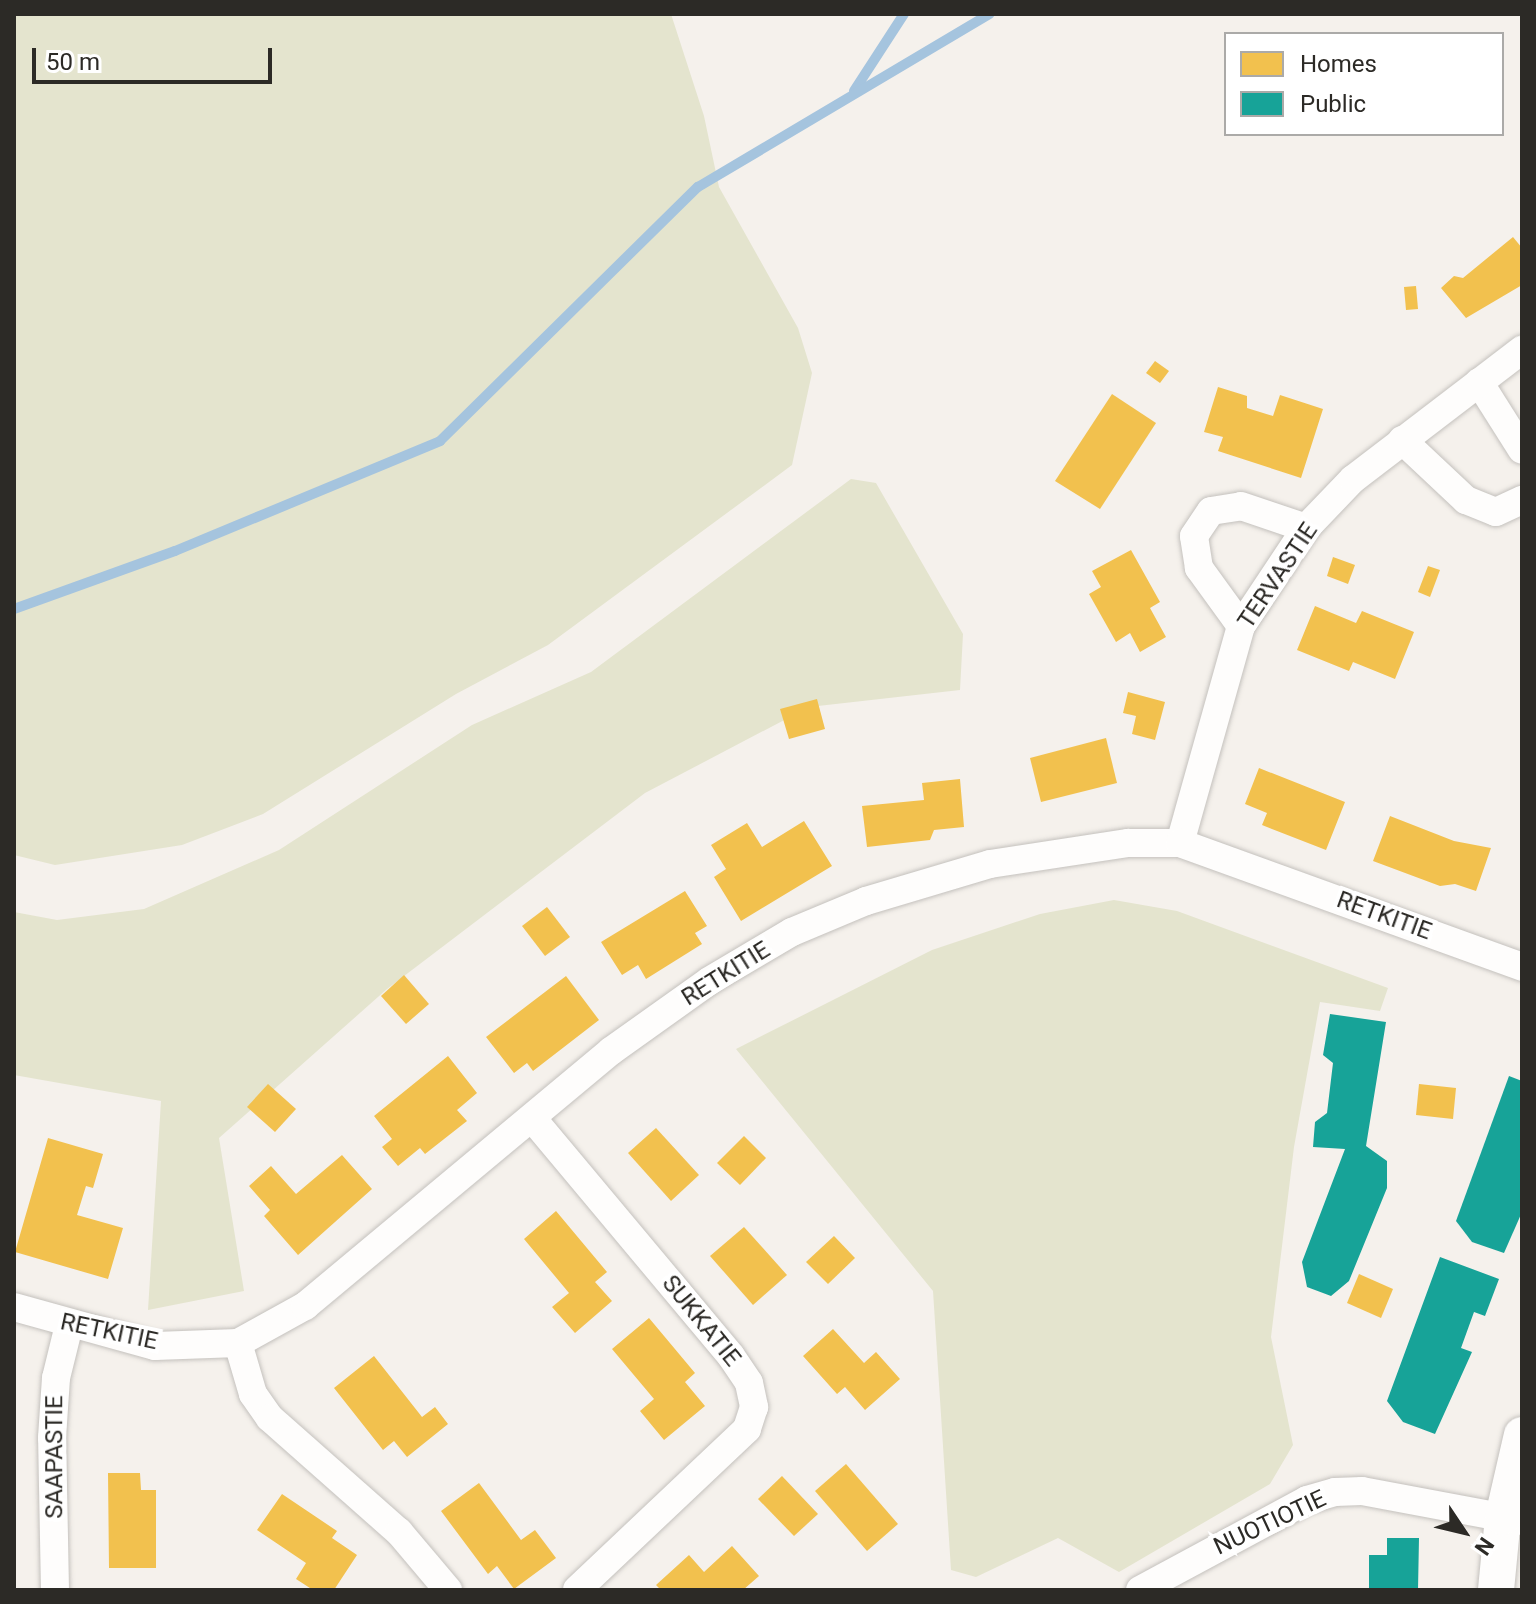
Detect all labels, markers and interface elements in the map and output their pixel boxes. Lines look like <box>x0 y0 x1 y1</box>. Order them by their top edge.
scale bar <box>36 32 276 82</box>
legend <box>1224 32 1504 136</box>
text: 50 m <box>46 48 100 76</box>
text: Homes <box>1300 50 1377 78</box>
text: Public <box>1300 90 1366 118</box>
street label: TERVASTIE <box>1232 518 1324 634</box>
street label: RETKITIE <box>1333 886 1435 946</box>
street label: RETKITIE <box>677 936 775 1012</box>
street label: SUKKATIE <box>656 1270 746 1372</box>
street label: RETKITIE <box>58 1308 160 1356</box>
street label: SAAPASTIE <box>41 1395 69 1519</box>
street label: NUOTIOTIE <box>1209 1485 1331 1561</box>
north arrow <box>1424 1492 1504 1572</box>
text: N <box>1469 1533 1499 1560</box>

